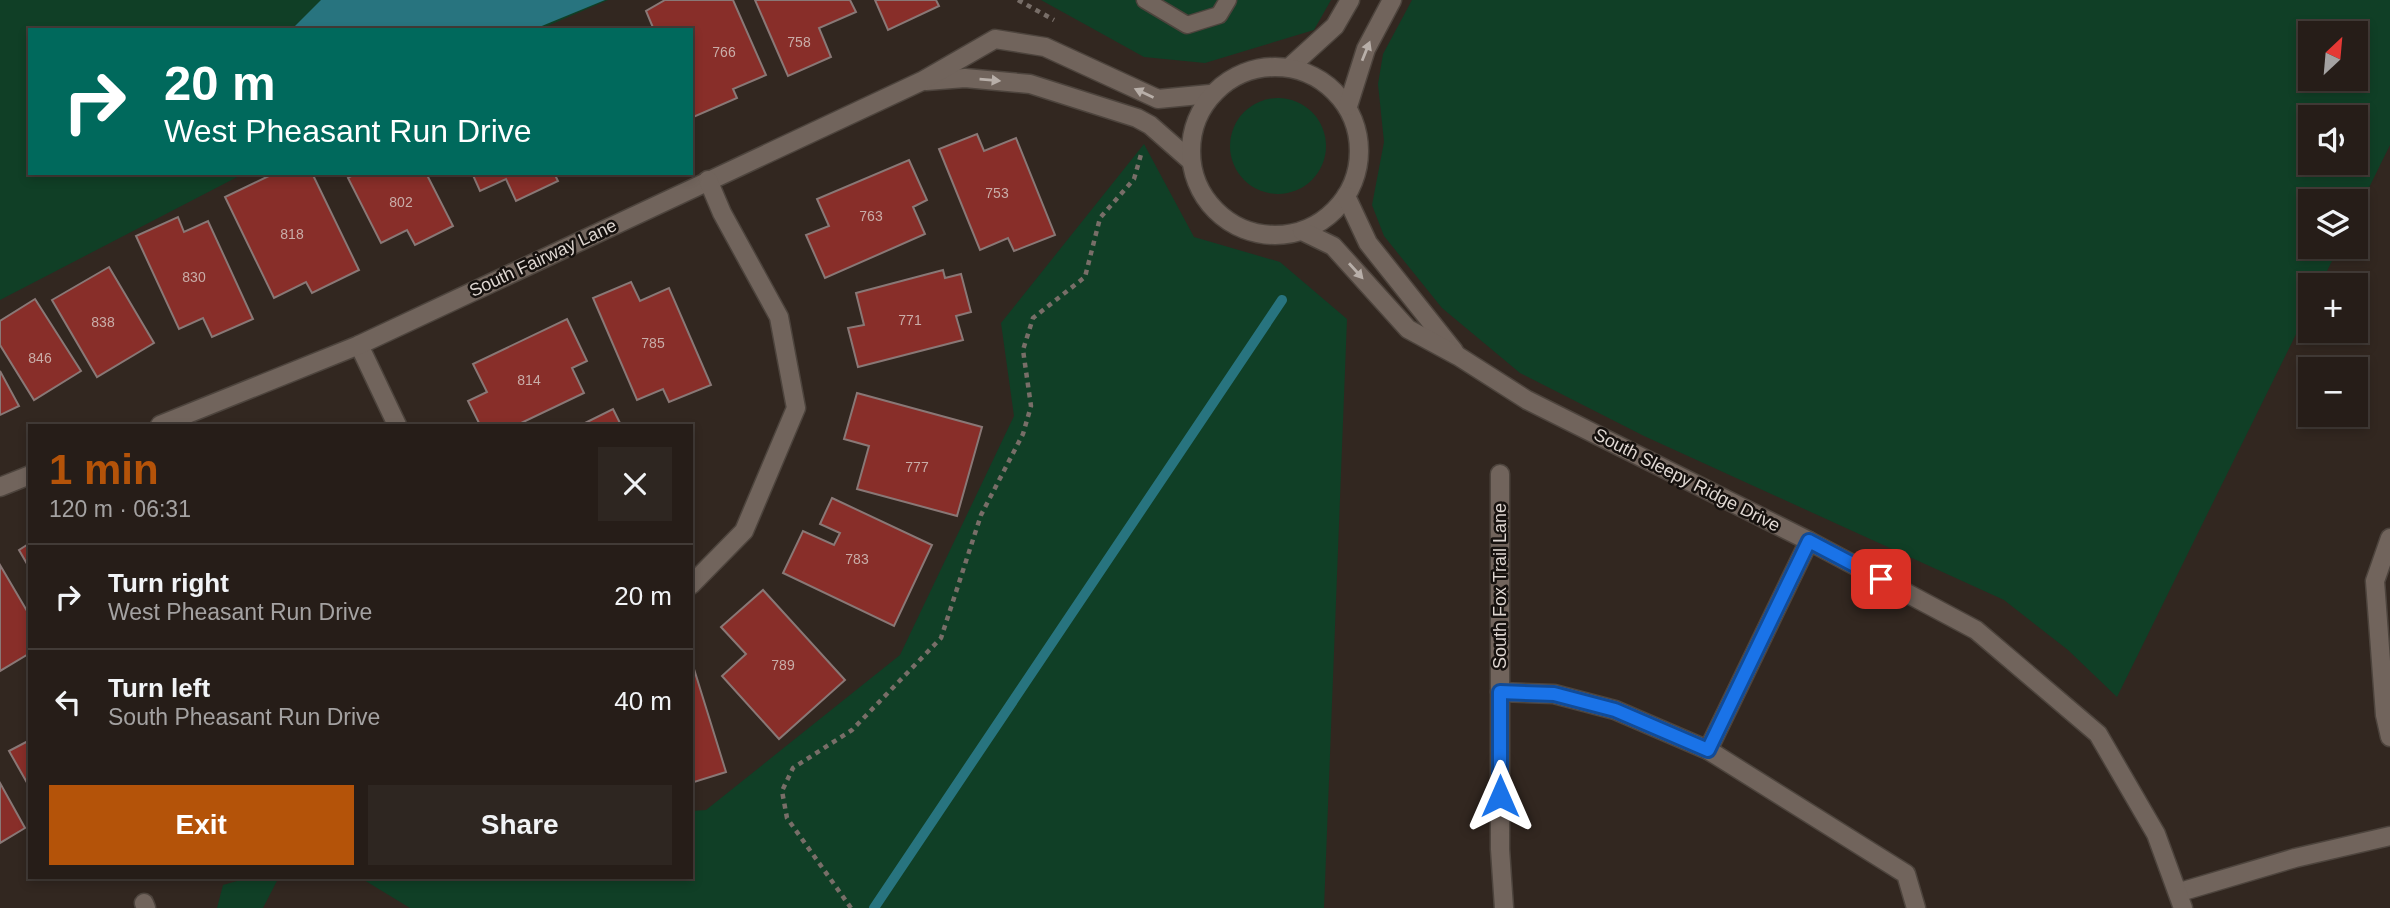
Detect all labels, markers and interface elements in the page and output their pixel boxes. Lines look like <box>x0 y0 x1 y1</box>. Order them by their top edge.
north arrow <box>2298 21 2368 91</box>
map controls <box>2298 21 2368 427</box>
house number: 758 <box>787 34 811 50</box>
one-way arrow <box>1360 41 1371 62</box>
house number: 766 <box>712 44 736 60</box>
icon: right <box>49 56 140 147</box>
text: 20 m <box>164 56 276 110</box>
one-way arrow <box>979 75 1001 86</box>
one-way arrow <box>1133 87 1154 98</box>
button: sound <box>2298 105 2368 175</box>
text: West Pheasant Run Drive <box>164 113 532 149</box>
house number: 753 <box>985 185 1009 201</box>
button: layers <box>2298 189 2368 259</box>
house number: 802 <box>389 194 413 210</box>
house number: 763 <box>859 208 883 224</box>
street label: South Fairway Lane <box>466 215 620 301</box>
house number: 818 <box>280 226 304 242</box>
one-way arrow <box>1348 262 1364 280</box>
house number: 830 <box>182 269 206 285</box>
button: + <box>2298 273 2368 343</box>
house number: 771 <box>898 312 922 328</box>
house number: 838 <box>91 314 115 330</box>
house number: 785 <box>641 335 665 351</box>
house number: 846 <box>28 350 52 366</box>
button: − <box>2298 357 2368 427</box>
house number: 814 <box>517 372 541 388</box>
street label: South Sleepy Ridge Drive <box>1591 424 1783 536</box>
text: 1 min <box>49 446 159 493</box>
button: close <box>598 447 672 521</box>
house number: 777 <box>905 459 929 475</box>
text: 120 m · 06:31 <box>49 496 191 522</box>
street label: South Fox Trail Lane <box>1490 503 1510 669</box>
pin <box>1851 549 1911 609</box>
house number: 783 <box>845 551 869 567</box>
icon: arrive <box>1862 560 1900 598</box>
text: Turn right <box>108 568 229 598</box>
icon: right <box>49 578 87 616</box>
text: 20 m <box>614 581 672 611</box>
text: West Pheasant Run Drive <box>108 599 372 625</box>
house number: 789 <box>771 657 795 673</box>
text: Turn left <box>108 673 210 703</box>
icon: left <box>49 683 87 721</box>
text: 40 m <box>614 686 672 716</box>
text: South Pheasant Run Drive <box>108 704 380 730</box>
position arrow <box>1463 759 1537 833</box>
button: Exit <box>49 785 354 865</box>
button: Share <box>368 785 672 865</box>

